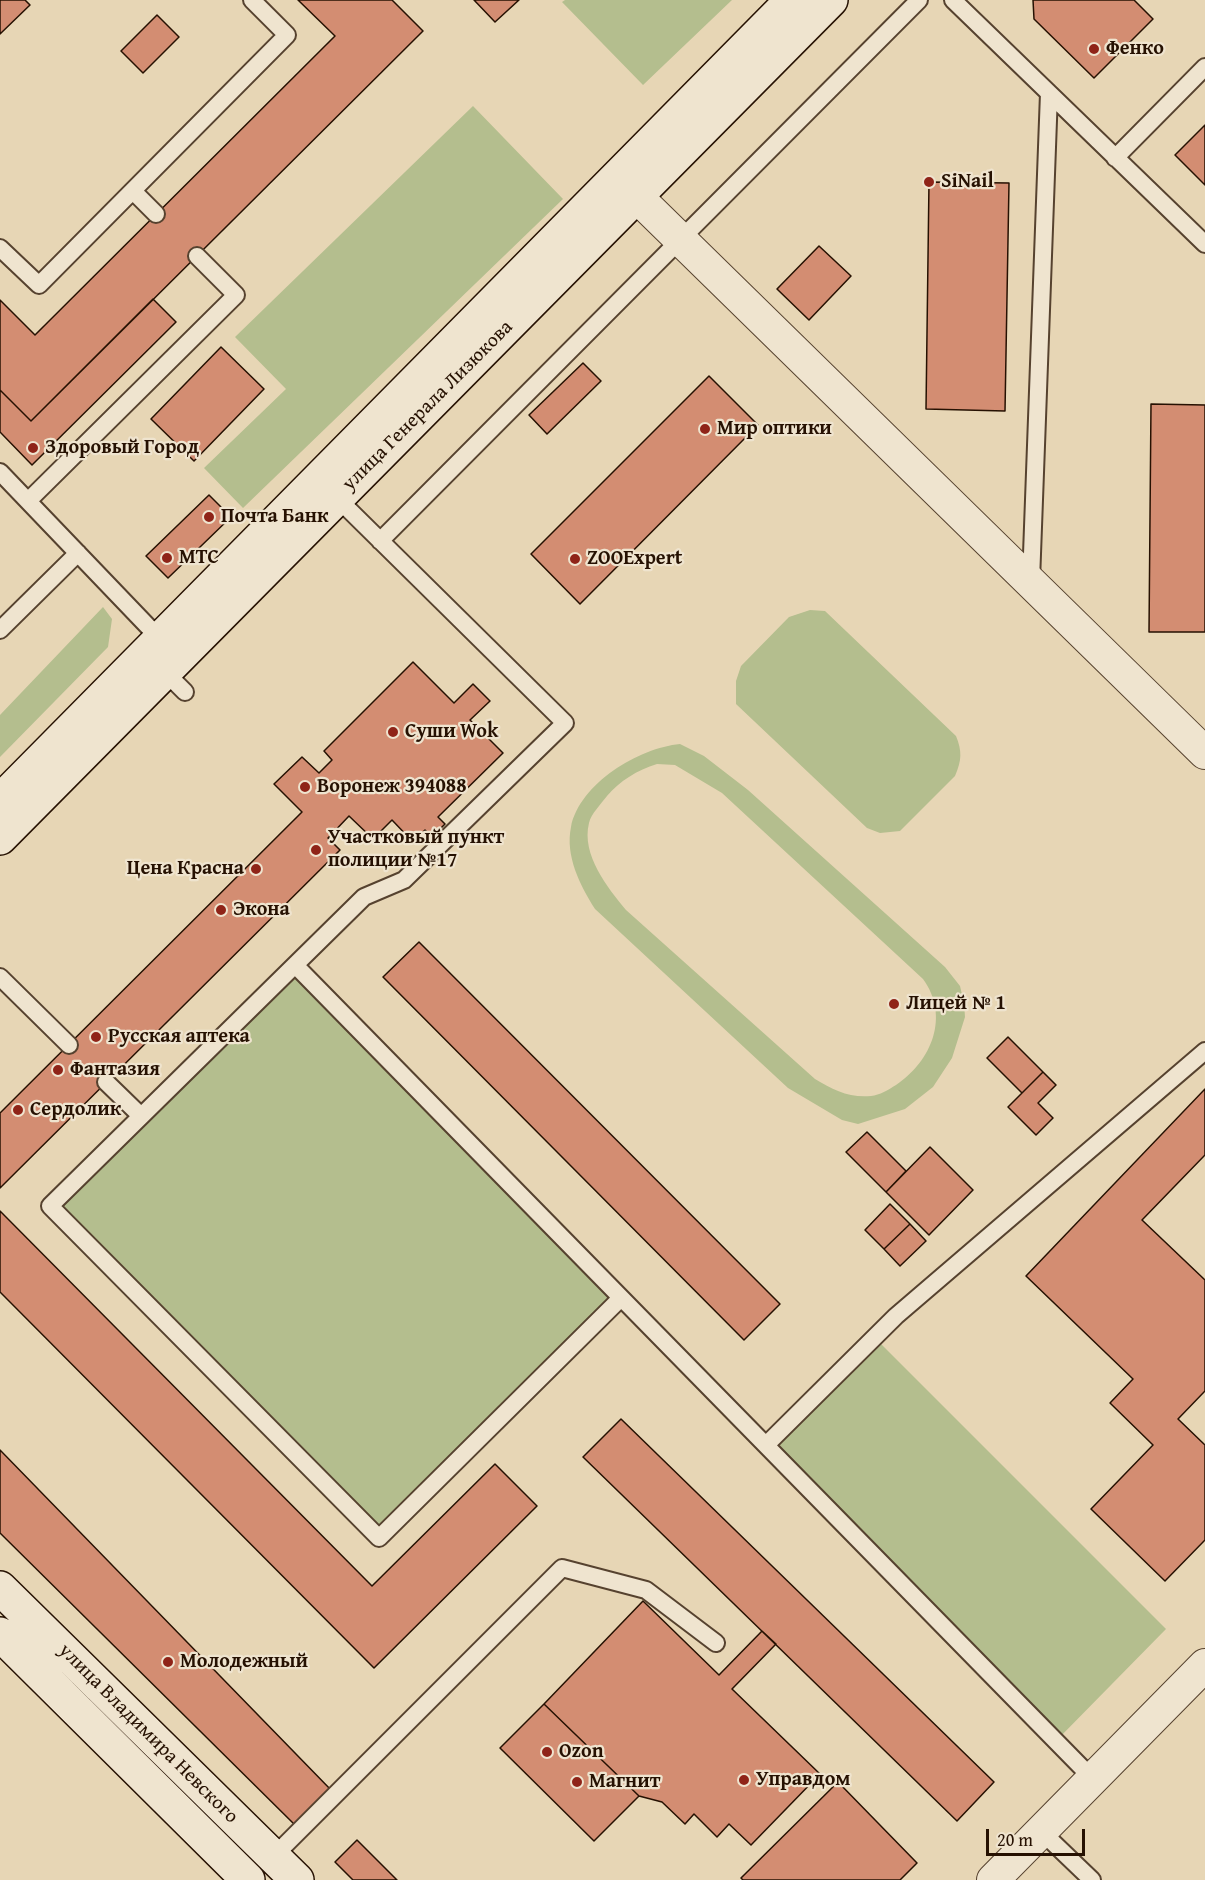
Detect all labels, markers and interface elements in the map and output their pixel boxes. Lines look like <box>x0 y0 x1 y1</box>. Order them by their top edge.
place label: Фенко <box>1106 37 1164 61</box>
marker: Фенко <box>1087 42 1101 56</box>
place label: SiNail <box>941 170 994 194</box>
marker: SiNail <box>922 175 936 189</box>
street label: улица Генерала Лизюкова <box>338 316 518 496</box>
place label: Мир оптики <box>717 417 832 441</box>
marker: Мир оптики <box>698 422 712 436</box>
place label: Здоровый Город <box>45 436 199 460</box>
marker: Здоровый Город <box>26 441 40 455</box>
place label: Почта Банк <box>221 505 329 529</box>
marker: Почта Банк <box>202 510 216 524</box>
place label: МТС <box>179 546 219 570</box>
place label: ZOOExpert <box>587 547 682 571</box>
marker: МТС <box>160 551 174 565</box>
marker: ZOOExpert <box>568 552 582 566</box>
place label: Суши Wok <box>405 720 498 744</box>
marker: Суши Wok <box>386 725 400 739</box>
place label: Воронеж 394088 <box>317 775 467 799</box>
marker: Воронеж 394088 <box>298 780 312 794</box>
place label: Участковый пункт полиции №17 <box>328 826 504 873</box>
marker: Участковый пункт полиции №17 <box>309 843 323 857</box>
place label: Цена Красна <box>127 857 244 881</box>
marker: Цена Красна <box>249 862 263 876</box>
place label: Экона <box>233 898 290 922</box>
marker: Экона <box>214 903 228 917</box>
place label: Лицей № 1 <box>906 992 1006 1016</box>
marker: Лицей № 1 <box>887 997 901 1011</box>
place label: Русская аптека <box>108 1025 250 1049</box>
marker: Русская аптека <box>89 1030 103 1044</box>
place label: Фантазия <box>70 1058 160 1082</box>
marker: Фантазия <box>51 1063 65 1077</box>
place label: Сердолик <box>30 1098 121 1122</box>
marker: Сердолик <box>11 1103 25 1117</box>
street label: улица Владимира Невского <box>53 1639 243 1829</box>
place label: Молодежный <box>180 1650 308 1674</box>
marker: Молодежный <box>161 1655 175 1669</box>
place label: Ozon <box>559 1740 604 1764</box>
marker: Ozon <box>540 1745 554 1759</box>
place label: Управдом <box>756 1768 850 1792</box>
place label: Магнит <box>589 1770 661 1794</box>
marker: Управдом <box>737 1773 751 1787</box>
marker: Магнит <box>570 1775 584 1789</box>
scale bar <box>989 1817 1088 1855</box>
text: 20 m <box>997 1826 1033 1853</box>

